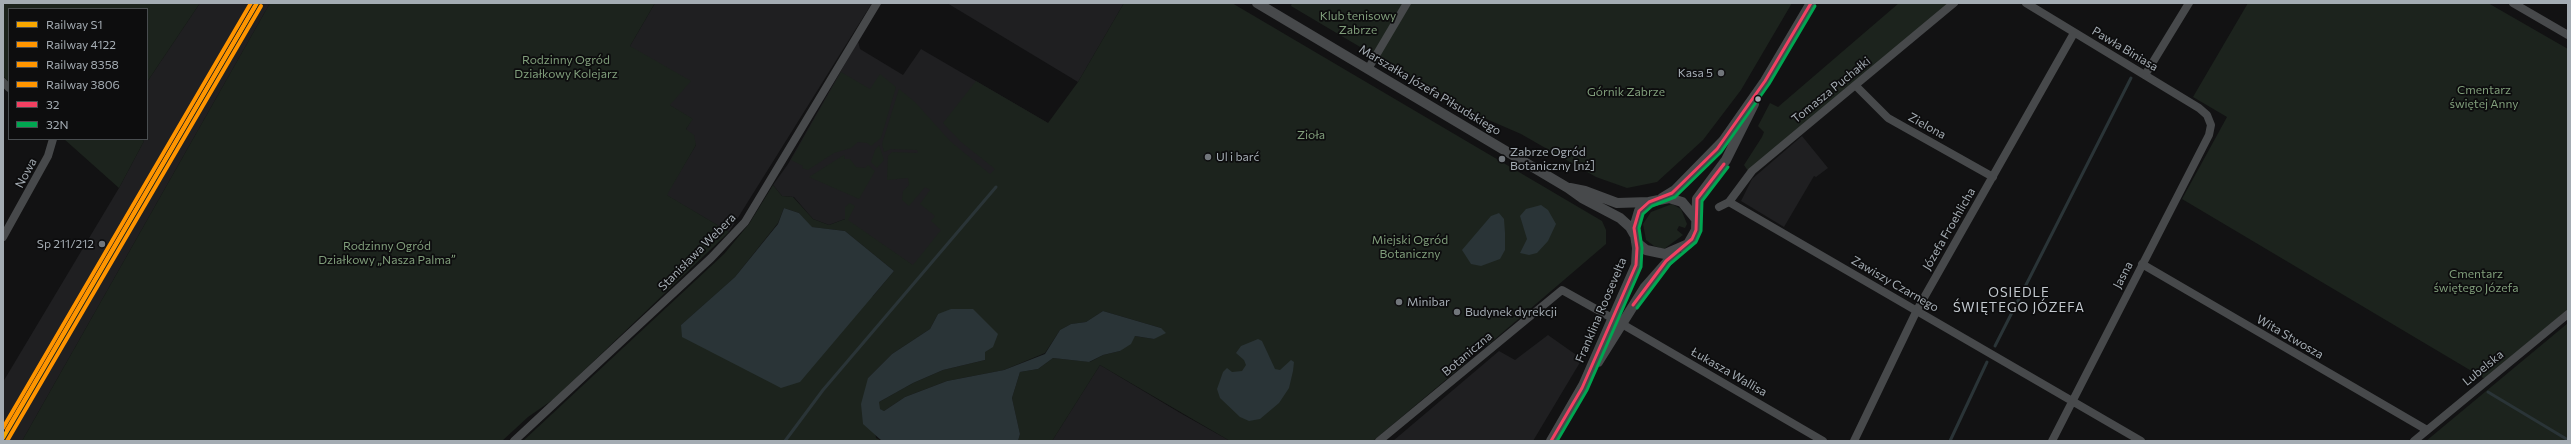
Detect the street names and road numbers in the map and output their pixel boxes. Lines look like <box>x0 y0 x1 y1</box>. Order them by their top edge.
street label: Pawła Biniasa <box>2089 24 2161 74</box>
street label: Marszałka Józefa Piłsudskiego <box>1356 42 1504 138</box>
street label: Tomasza Puchałki <box>1789 54 1873 126</box>
street label: Zielona <box>1906 110 1948 142</box>
street label: Nowa <box>12 156 40 190</box>
street label: Józefa Froehlicha <box>1920 185 1978 273</box>
street label: Stanisława Webera <box>655 210 739 294</box>
street label: Zawiszy Czarnego <box>1849 253 1941 315</box>
street label: Franklina Roosevelta <box>1572 255 1630 365</box>
street label: Jasna <box>2110 259 2136 291</box>
street label: Wita Stwosza <box>2254 312 2326 362</box>
street label: Botaniczna <box>1439 329 1495 379</box>
street label: Łukasza Wallisa <box>1688 344 1770 400</box>
street label: Lubelska <box>2460 347 2506 389</box>

